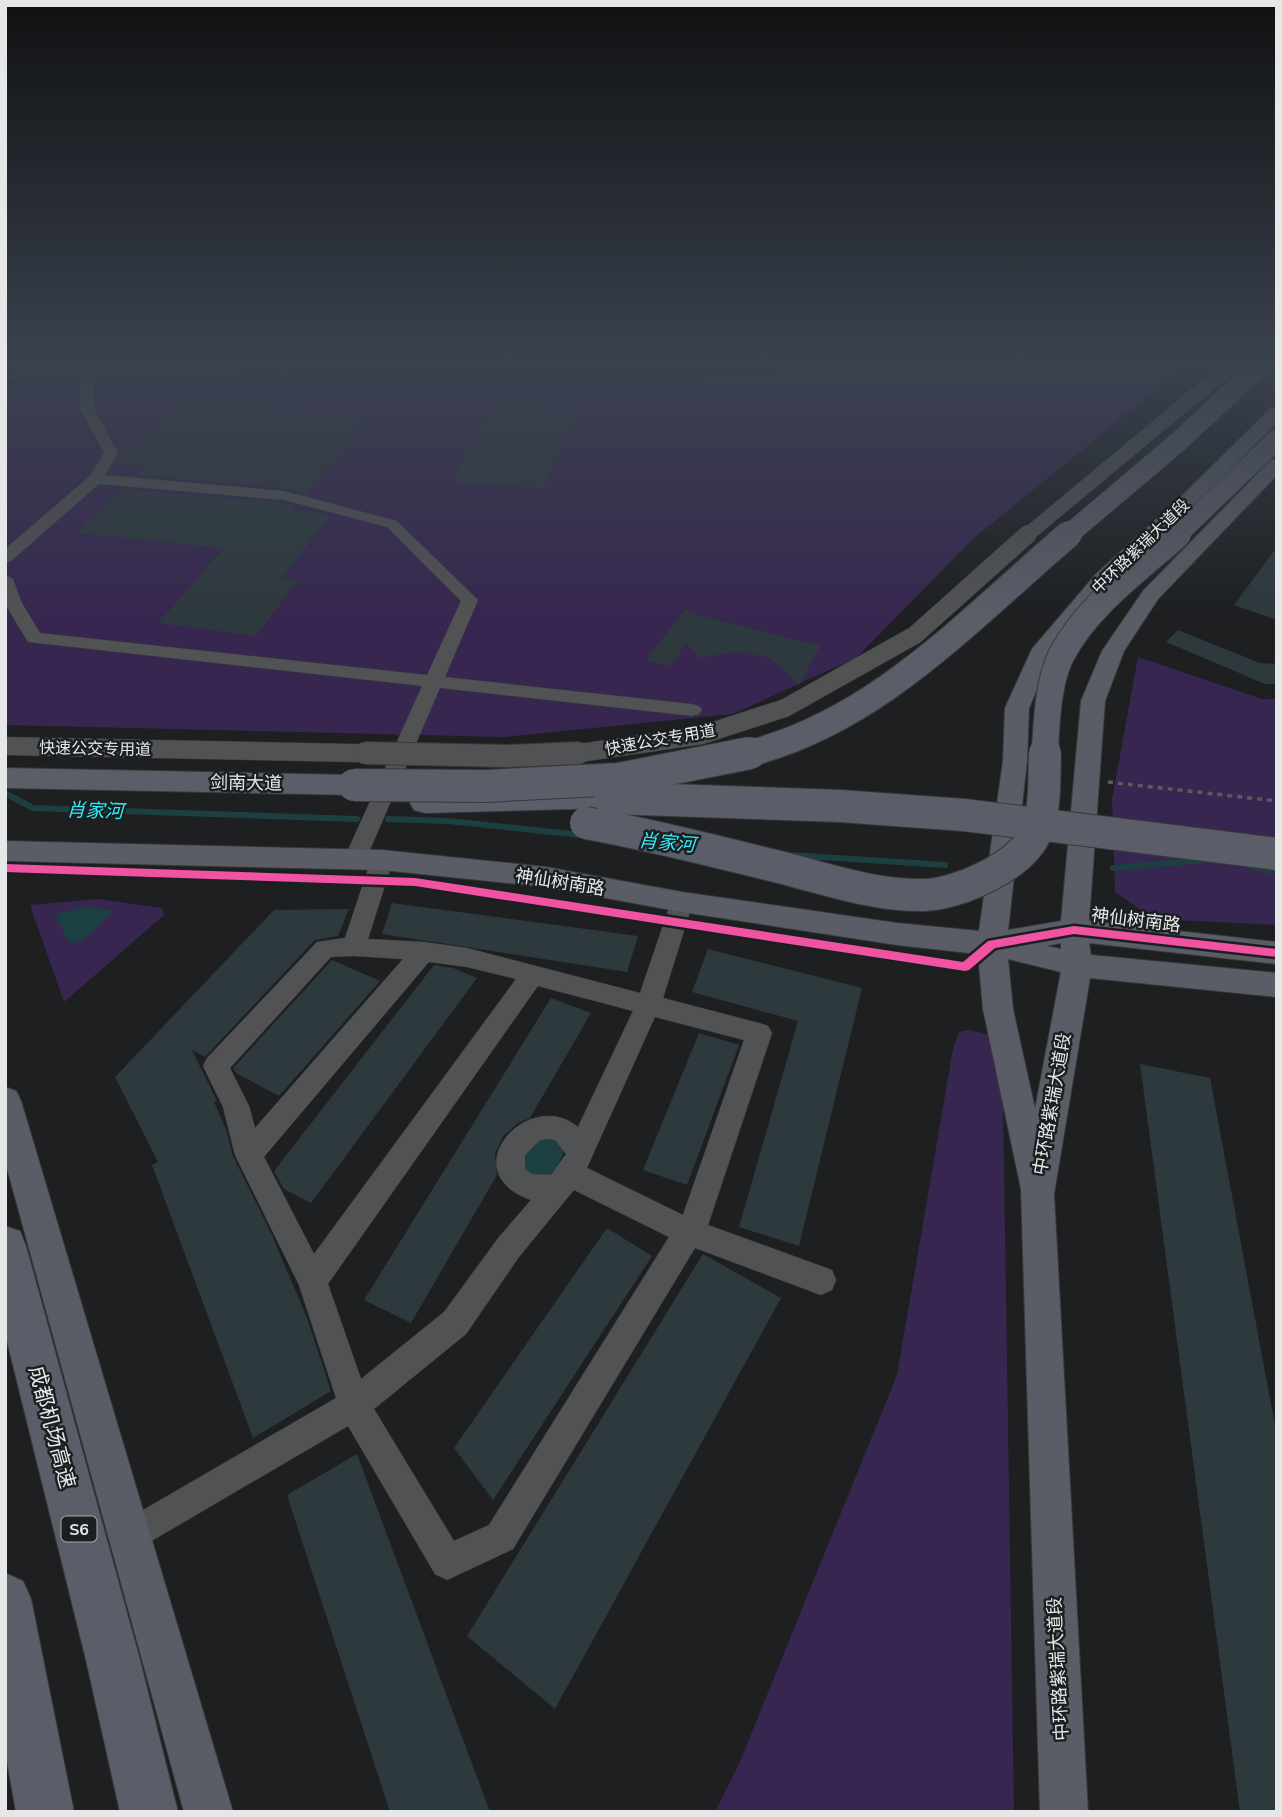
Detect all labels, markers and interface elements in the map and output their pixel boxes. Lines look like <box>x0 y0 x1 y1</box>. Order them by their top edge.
street label: 中环路紫瑞大道段 <box>1087 494 1194 599</box>
street label: 快速公交专用道 <box>603 719 717 761</box>
street label: 快速公交专用道 <box>39 737 151 761</box>
street label: 剑南大道 <box>210 770 282 796</box>
water label: 肖家河 <box>66 797 128 825</box>
water label: 肖家河 <box>637 828 700 859</box>
street label: 神仙树南路 <box>514 863 606 901</box>
street label: 神仙树南路 <box>1090 903 1182 937</box>
street label: 中环路紫瑞大道段 <box>1028 1031 1076 1177</box>
street label: 成都机场高速 <box>22 1363 82 1491</box>
road number: S6 <box>62 1516 96 1541</box>
street label: 中环路紫瑞大道段 <box>1042 1596 1074 1742</box>

